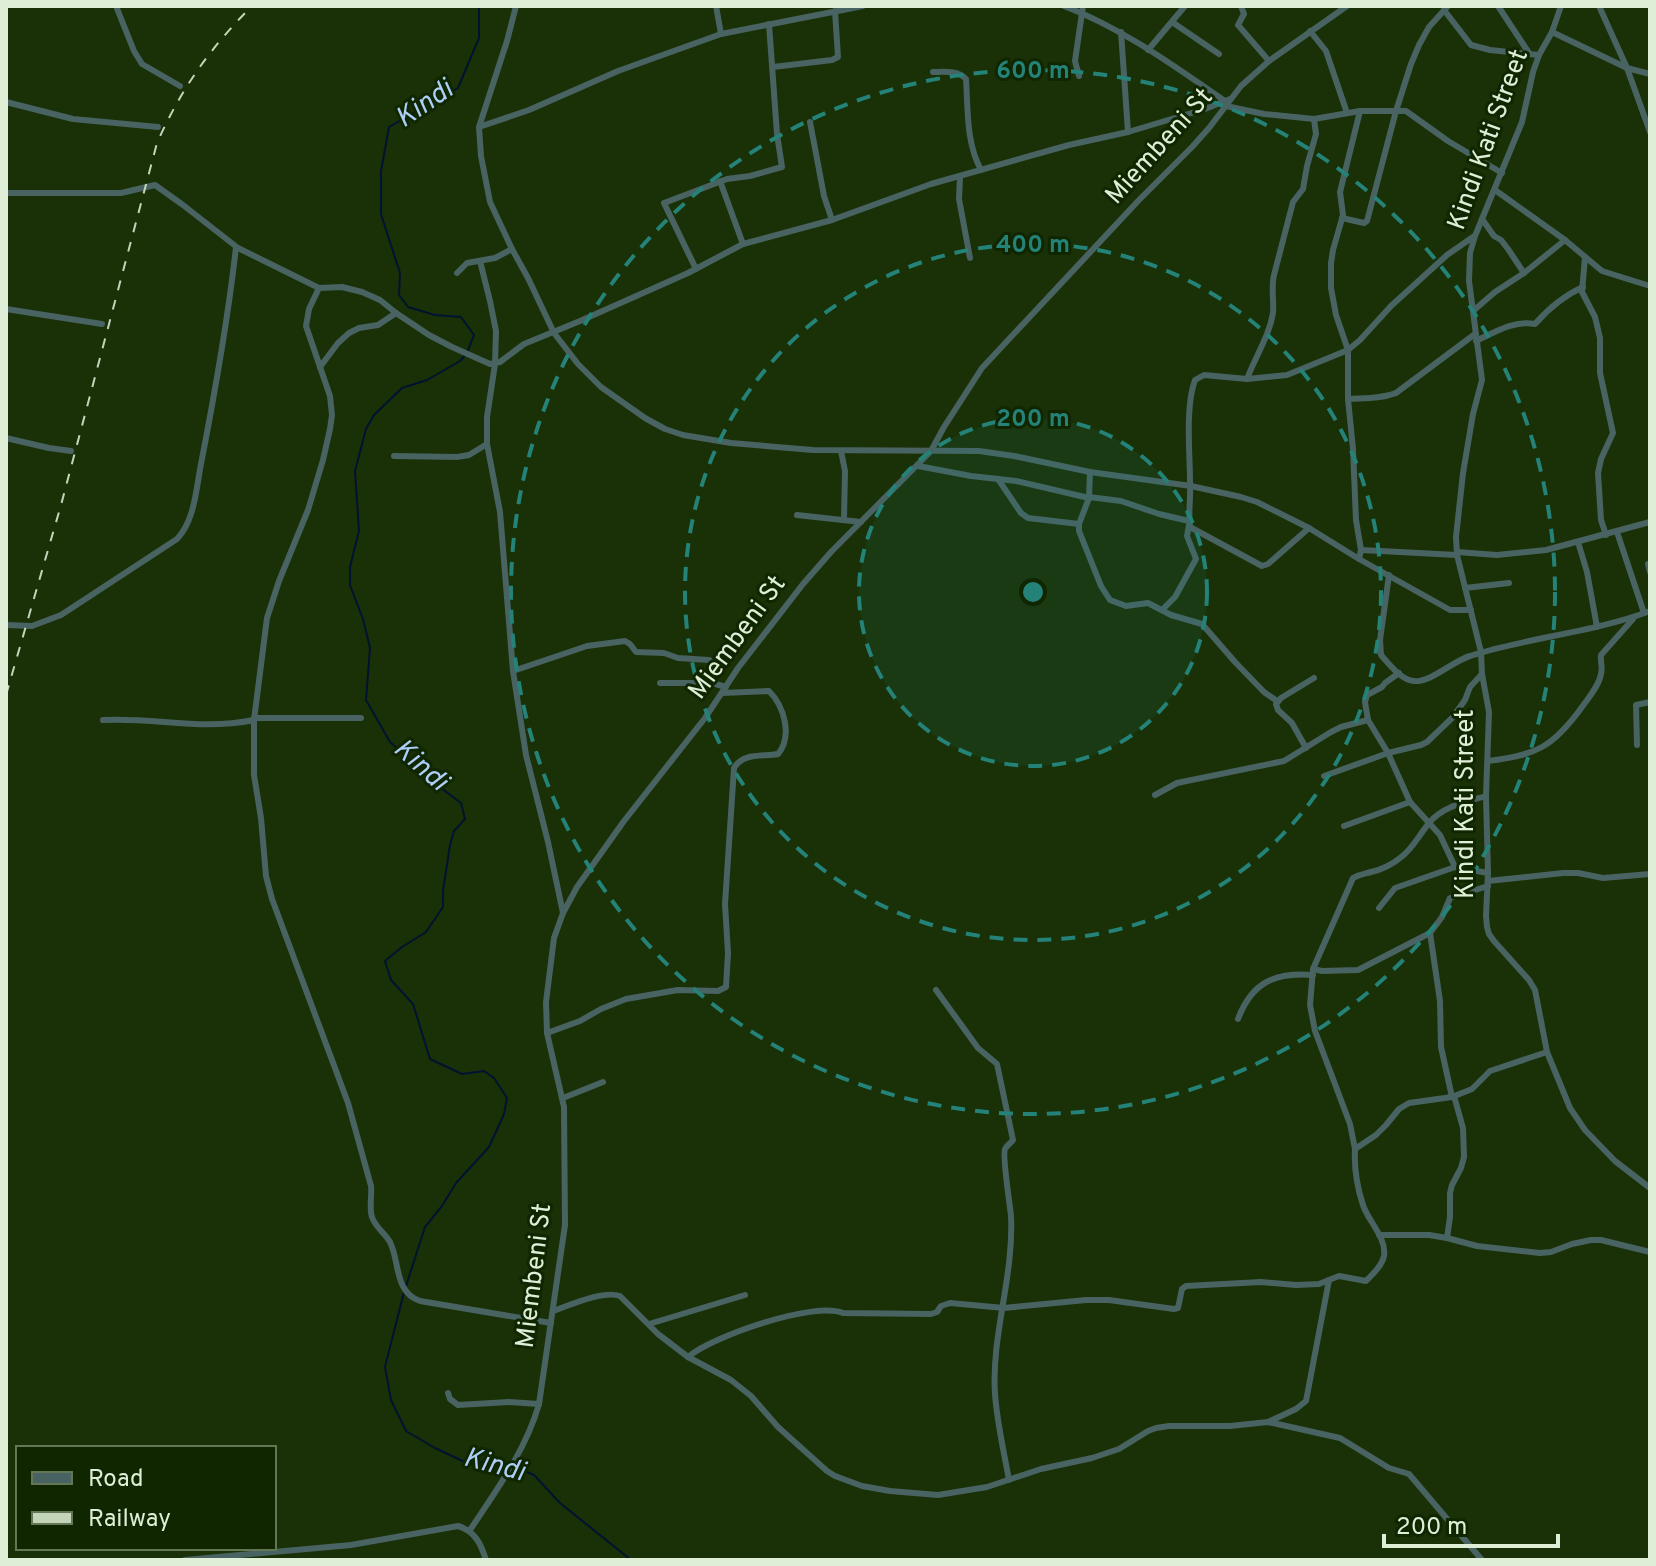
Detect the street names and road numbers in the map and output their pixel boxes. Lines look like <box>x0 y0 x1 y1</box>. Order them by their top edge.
street label: Kindi Kati Street <box>1441 45 1537 235</box>
street label: Miembeni St <box>1099 82 1221 212</box>
street label: Miembeni St <box>682 569 794 707</box>
street label: Kindi Kati Street <box>1450 709 1483 899</box>
street label: Miembeni St <box>510 1202 560 1350</box>

